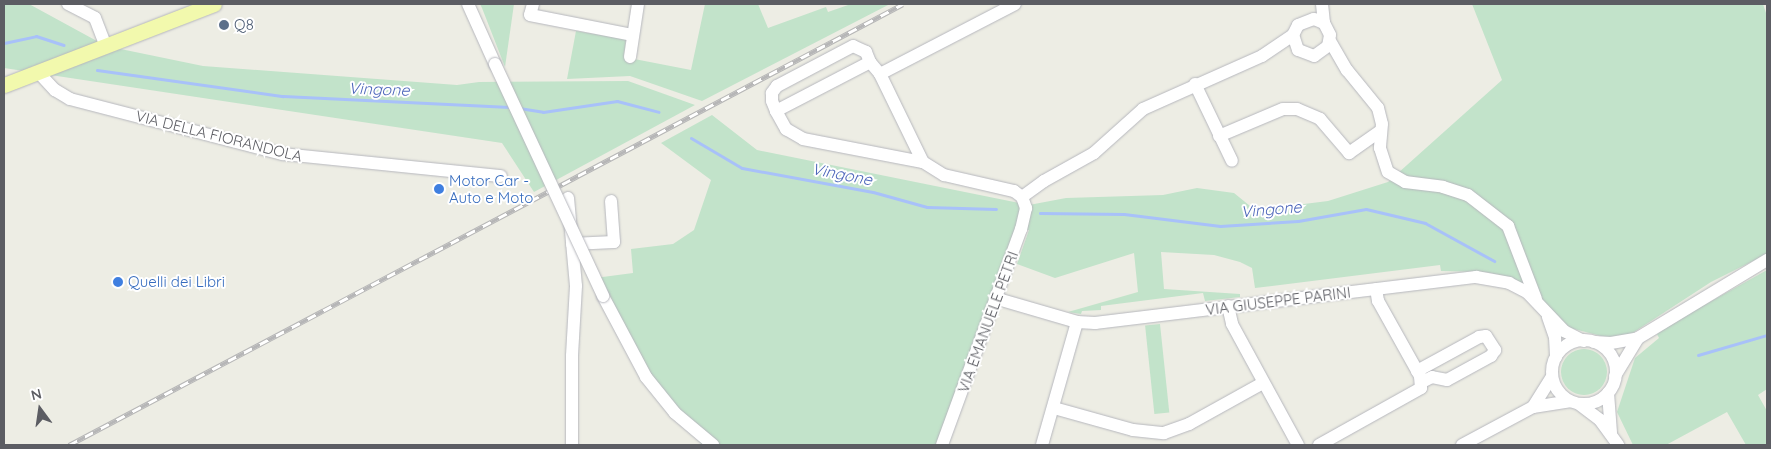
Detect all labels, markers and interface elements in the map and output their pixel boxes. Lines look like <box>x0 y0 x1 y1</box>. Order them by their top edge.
place label: Q8 <box>234 16 254 34</box>
marker: Q8 <box>218 19 230 31</box>
water label: Vingone <box>348 78 410 100</box>
street label: VIA DELLA FIORANDOLA <box>134 107 304 165</box>
water label: Vingone <box>810 159 874 189</box>
place label: Motor Car - Auto e Moto <box>449 171 533 206</box>
marker: Motor Car - Auto e Moto <box>433 183 445 195</box>
water label: Vingone <box>1240 197 1302 221</box>
street label: VIA EMANUELE PETRI <box>954 249 1022 395</box>
place label: Quelli dei Libri <box>128 273 225 291</box>
marker: Quelli dei Libri <box>112 276 124 288</box>
street label: VIA GIUSEPPE PARINI <box>1204 283 1352 319</box>
north arrow <box>15 384 65 434</box>
text: N <box>29 384 44 404</box>

